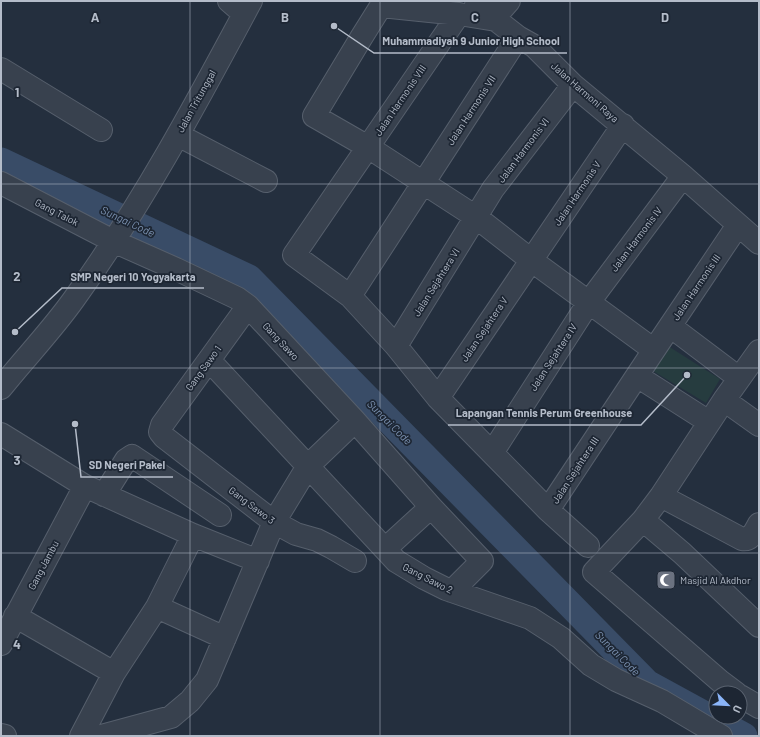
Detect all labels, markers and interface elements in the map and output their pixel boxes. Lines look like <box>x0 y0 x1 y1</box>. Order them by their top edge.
text: A <box>91 9 100 25</box>
text: B <box>281 9 289 25</box>
text: C <box>471 9 479 25</box>
text: D <box>661 9 669 25</box>
callout: Muhammadiyah 9 Junior High School <box>374 30 567 53</box>
text: Muhammadiyah 9 Junior High School <box>382 34 560 47</box>
street label: Jalan Harmoni Raya <box>549 59 621 125</box>
street label: Jalan Harmonis VIII <box>372 62 428 138</box>
street label: Jalan Tritunggal <box>174 68 218 134</box>
street label: Jalan Harmonis VII <box>444 73 498 147</box>
text: 1 <box>15 84 19 100</box>
street label: Jalan Harmonis VI <box>495 115 551 185</box>
street label: Jalan Harmonis V <box>551 158 603 228</box>
street label: Gang Talok <box>33 196 81 228</box>
water label: Sungai Code <box>99 203 157 239</box>
street label: Jalan Harmonis IV <box>608 204 664 274</box>
street label: Jalan Sejahtera VI <box>410 246 462 318</box>
street label: Jalan Harmonis III <box>669 252 723 322</box>
callout: SMP Negeri 10 Yogyakarta <box>62 265 204 288</box>
text: 2 <box>13 268 21 284</box>
text: SMP Negeri 10 Yogyakarta <box>70 270 196 283</box>
street label: Jalan Sejahtera V <box>458 294 510 364</box>
street label: Gang Sawo <box>260 320 302 362</box>
street label: Jalan Sejahtera IV <box>527 321 579 393</box>
street label: Gang Sawo 1 <box>183 343 223 393</box>
water label: Sungai Code <box>365 397 415 447</box>
callout: Lapangan Tennis Perum Greenhouse <box>448 402 641 425</box>
text: Lapangan Tennis Perum Greenhouse <box>456 406 632 419</box>
street label: Jalan Sejahtera III <box>549 434 601 506</box>
text: 3 <box>13 452 21 468</box>
callout: SD Negeri Pakel <box>81 454 173 477</box>
text: SD Negeri Pakel <box>89 458 166 471</box>
street label: Gang Sawo 3 <box>227 484 277 526</box>
street label: Gang Jambu <box>25 538 61 592</box>
street label: Gang Sawo 2 <box>401 560 455 596</box>
mosque icon: Masjid Al Akdhor <box>655 569 677 591</box>
place label: Masjid Al Akdhor <box>680 574 751 586</box>
water label: Sungai Code <box>593 628 643 678</box>
text: 4 <box>13 636 21 652</box>
north arrow <box>708 685 748 725</box>
text: U <box>730 703 745 715</box>

